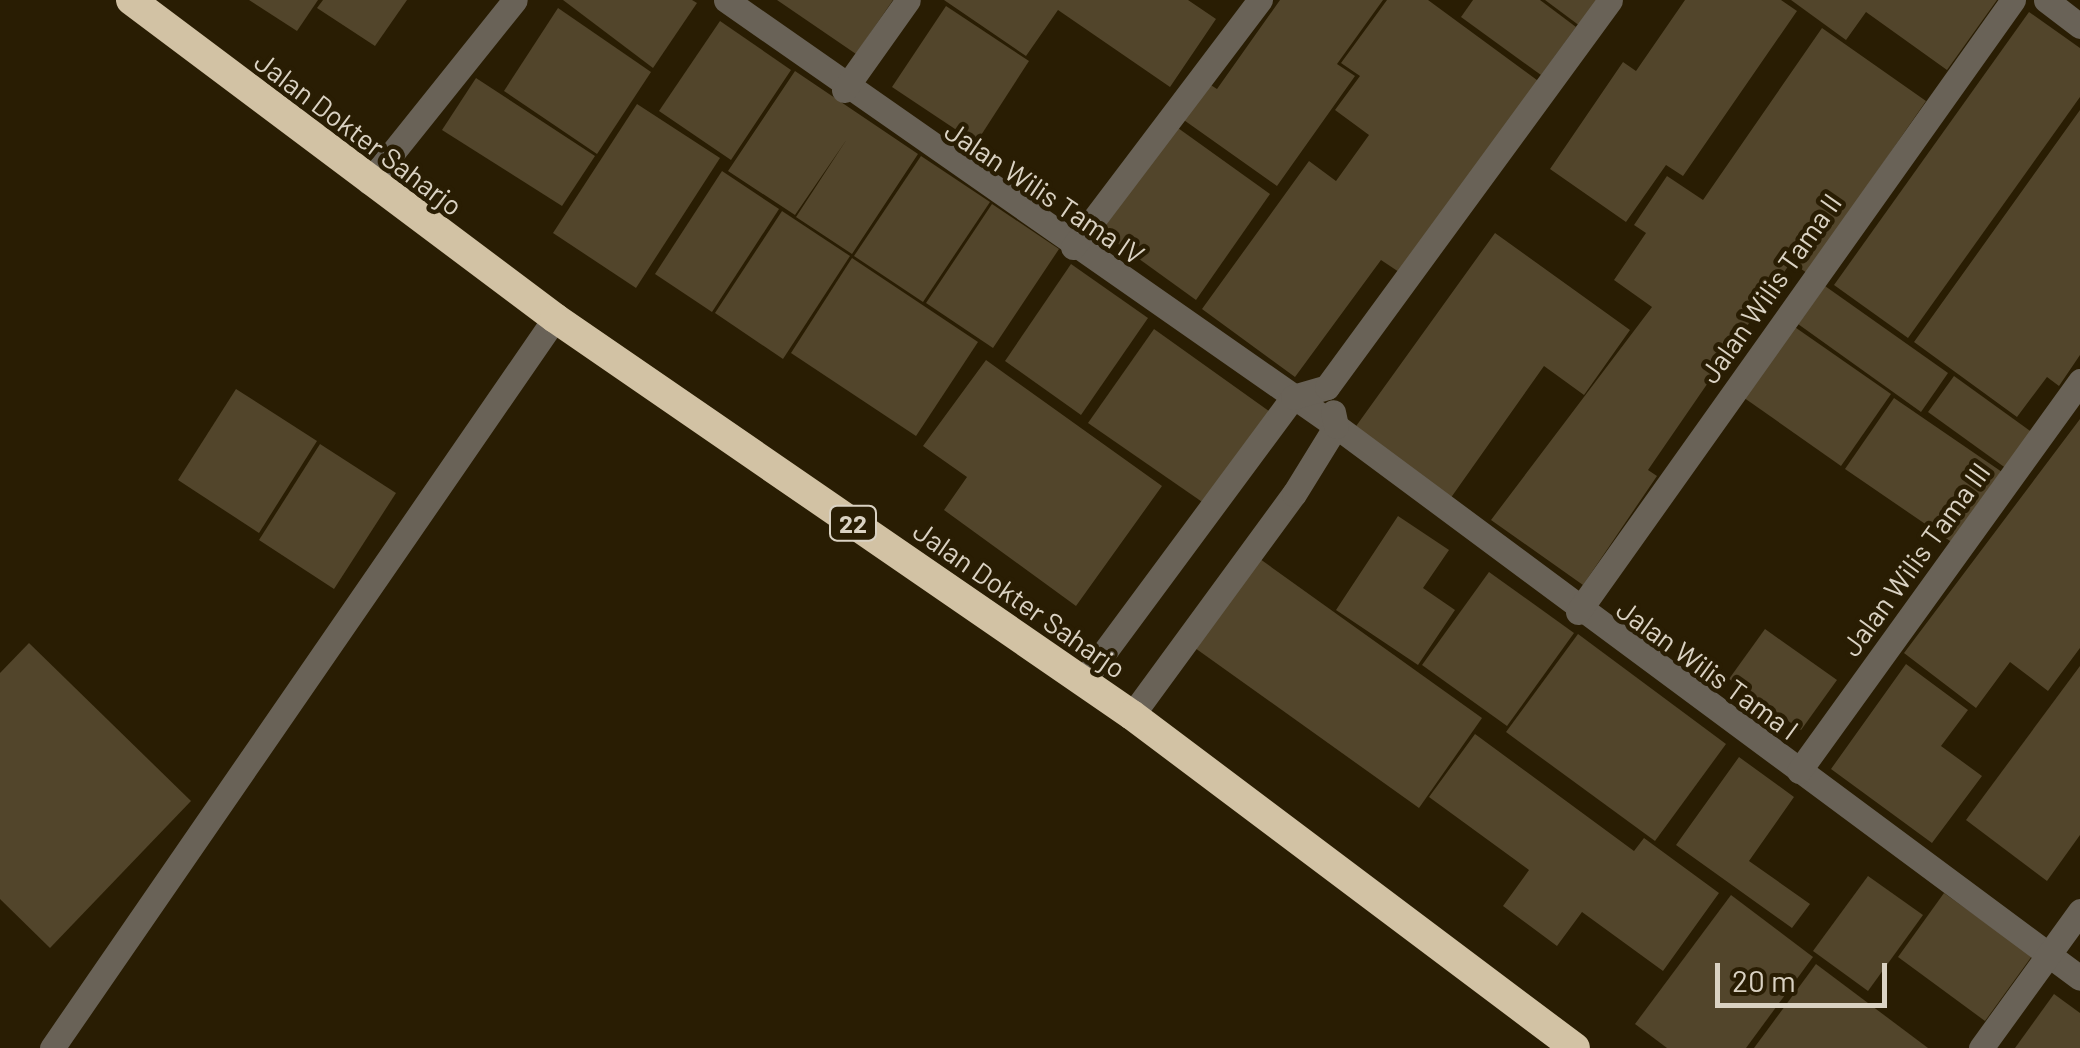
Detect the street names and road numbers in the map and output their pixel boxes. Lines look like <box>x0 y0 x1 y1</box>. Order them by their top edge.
street label: Jalan Dokter Saharjo <box>249 44 469 222</box>
street label: Jalan Wilis Tama IV <box>939 113 1151 271</box>
street label: Jalan Wilis Tama II <box>1692 187 1848 389</box>
street label: Jalan Wilis Tama III <box>1834 456 1996 662</box>
road number: 22 <box>828 503 878 543</box>
street label: Jalan Dokter Saharjo <box>907 513 1133 685</box>
street label: Jalan Wilis Tama I <box>1611 592 1805 746</box>

